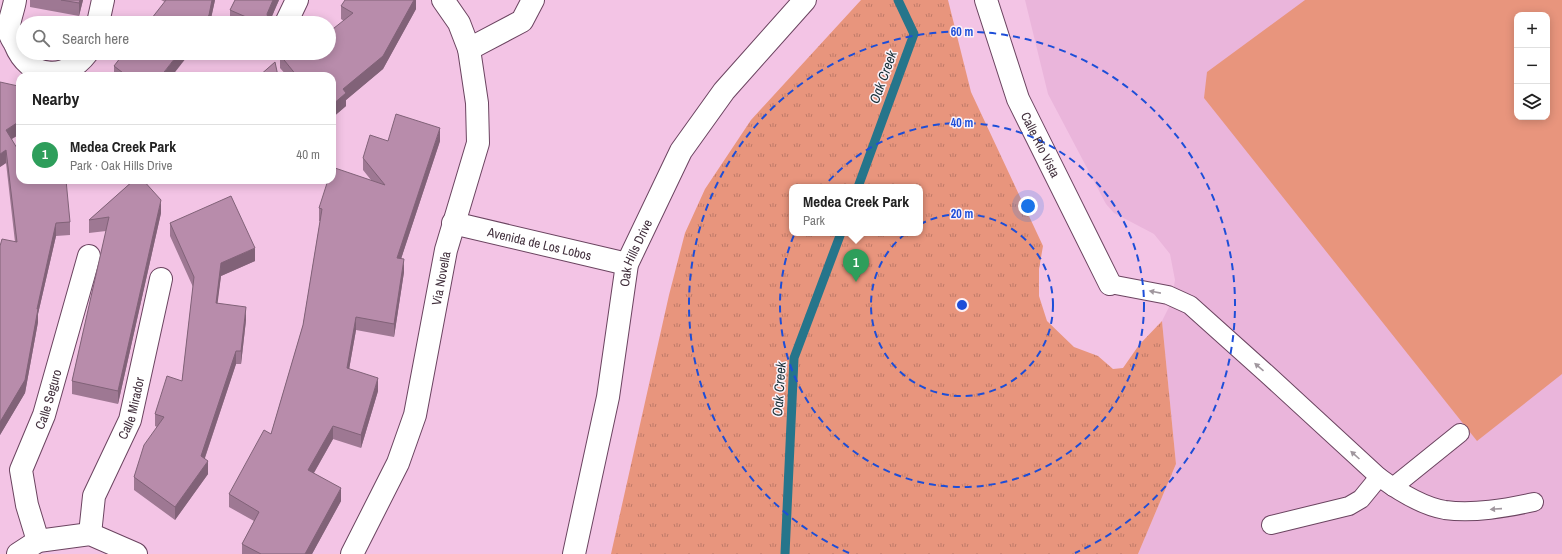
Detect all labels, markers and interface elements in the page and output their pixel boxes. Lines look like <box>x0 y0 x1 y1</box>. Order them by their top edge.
map controls <box>1514 12 1550 120</box>
button: + <box>1514 12 1550 48</box>
search box <box>16 16 336 60</box>
text: 60 m <box>951 24 973 40</box>
icon: search <box>30 27 52 49</box>
text: Search here <box>62 28 129 49</box>
water label: Oak Creek <box>865 47 901 106</box>
button: − <box>1514 48 1550 84</box>
button: layers <box>1514 84 1550 120</box>
text: Nearby <box>32 87 79 110</box>
street label: Calle Rio Vista <box>1017 109 1064 180</box>
text: 40 m <box>951 115 973 131</box>
text: Medea Creek Park <box>70 136 176 157</box>
text: 1 <box>42 146 48 163</box>
text: 40 m <box>296 146 320 163</box>
text: Park · Oak Hills Drive <box>70 157 172 174</box>
popup <box>789 184 923 236</box>
text: Medea Creek Park <box>803 191 909 212</box>
your location <box>1018 196 1038 216</box>
text: 20 m <box>951 206 973 222</box>
text: Park <box>803 212 825 229</box>
street label: Oak Hills Drive <box>616 216 656 288</box>
street label: Avenida de Los Lobos <box>485 223 593 264</box>
pin: 1 <box>843 249 869 282</box>
street label: Via Novella <box>428 250 455 307</box>
one-way arrow <box>1149 289 1161 295</box>
centre of rings <box>955 298 969 312</box>
water label: Oak Creek <box>768 360 790 417</box>
one-way arrow <box>1254 362 1265 371</box>
street label: Calle Seguro <box>31 367 66 432</box>
street label: Calle Mirador <box>114 375 148 442</box>
one-way arrow <box>1350 450 1360 460</box>
one-way arrow <box>1490 505 1502 512</box>

